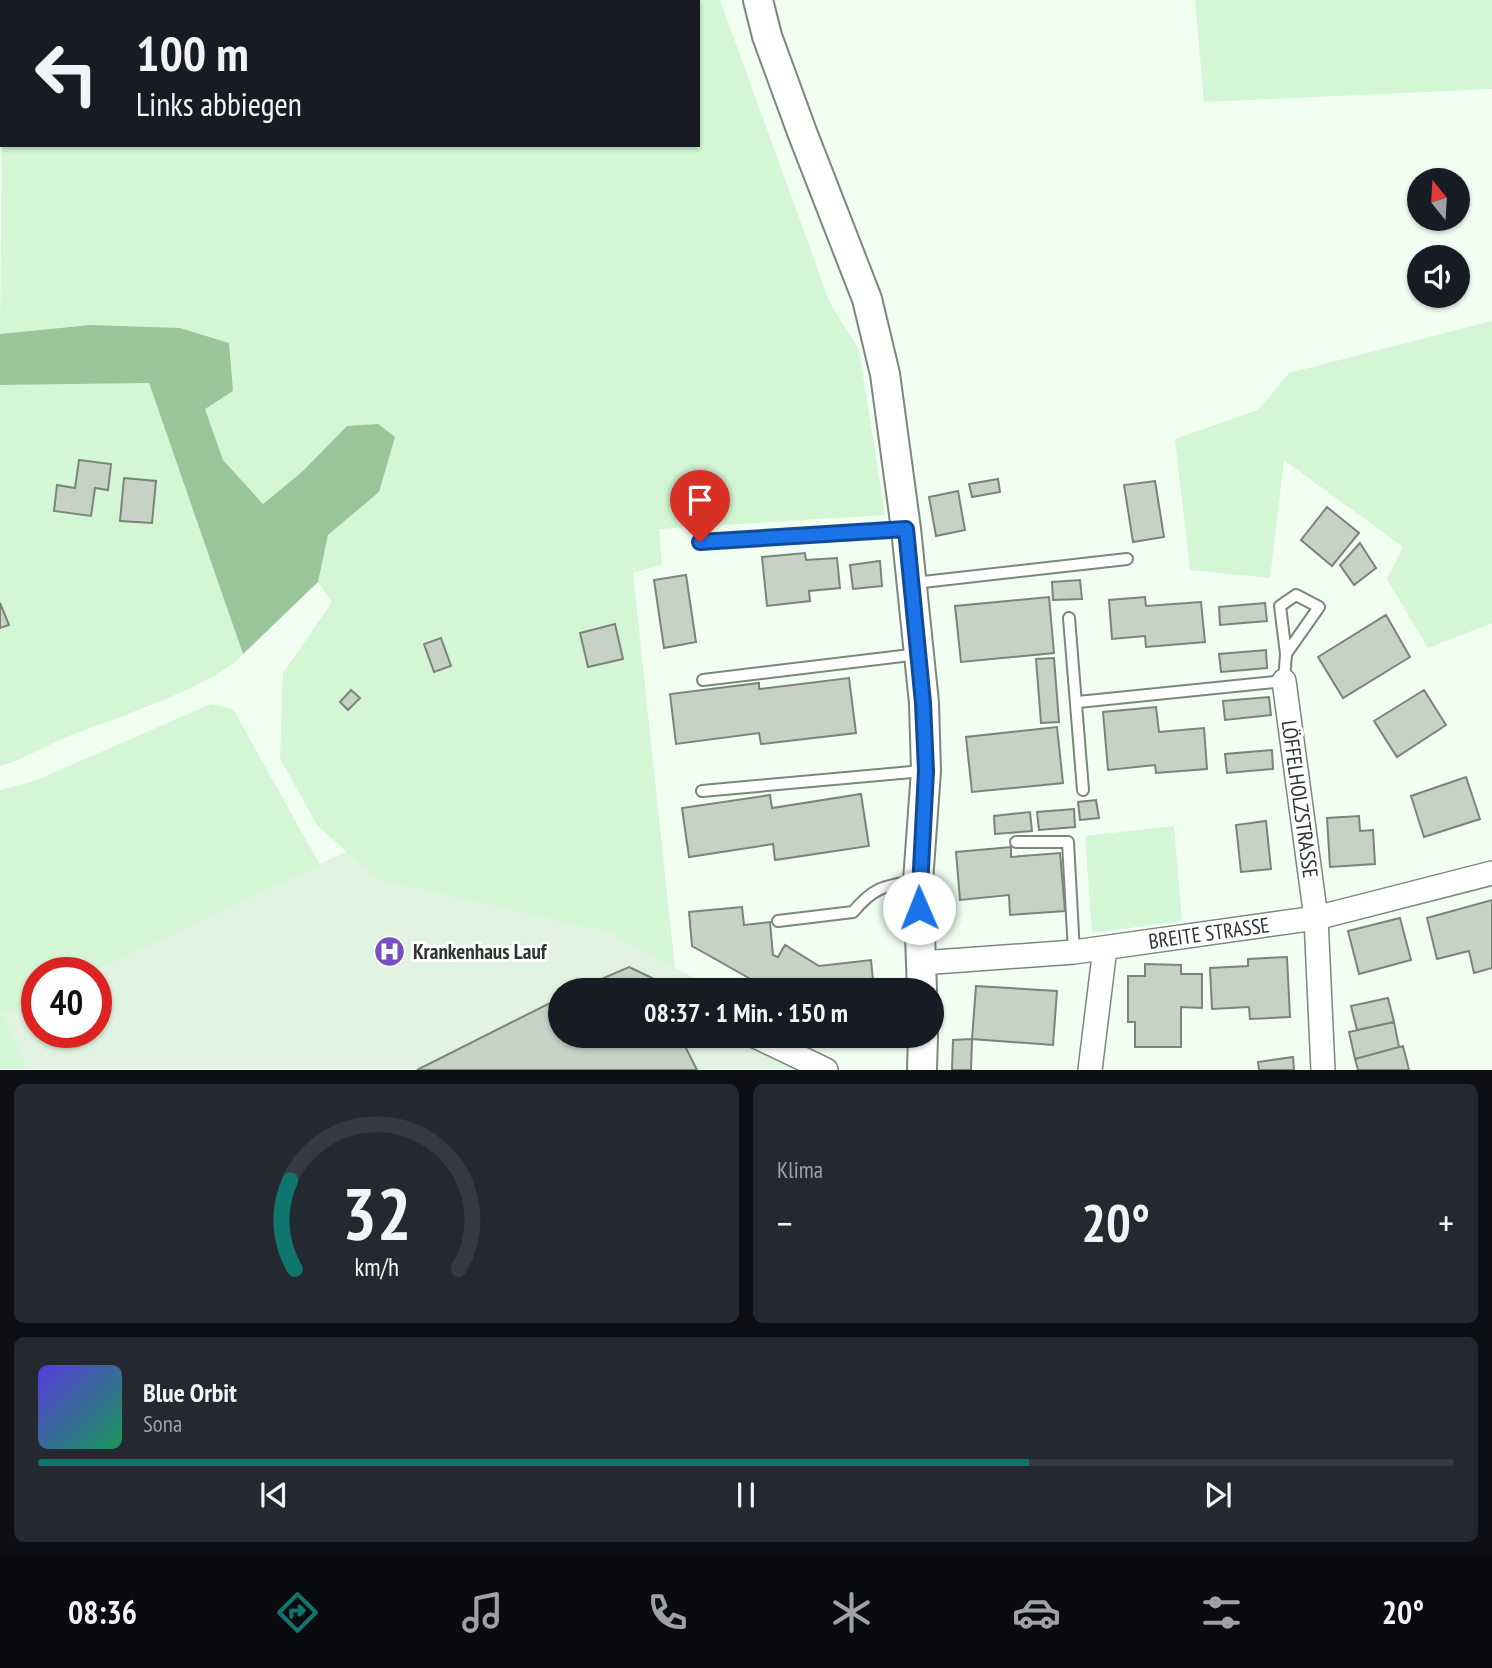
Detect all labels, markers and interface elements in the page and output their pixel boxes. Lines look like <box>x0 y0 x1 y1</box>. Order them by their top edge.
text: 100 m <box>136 21 249 85</box>
icon: left <box>21 28 112 119</box>
text: Links abbiegen <box>136 83 302 125</box>
north arrow <box>1407 168 1470 231</box>
map controls <box>1407 168 1470 308</box>
button: sound <box>1407 245 1470 308</box>
pin <box>670 470 730 542</box>
icon: arrive <box>681 481 719 519</box>
street label: LÖFFELHOLZSTRASSE <box>1276 719 1324 879</box>
position arrow <box>882 871 956 945</box>
street label: BREITE STRASSE <box>1147 911 1271 955</box>
hospital icon: Krankenhaus Lauf <box>373 934 407 968</box>
place label: Krankenhaus Lauf <box>413 938 548 965</box>
speed limit sign: 40 <box>21 957 112 1048</box>
text: 08:37 · 1 Min. · 150 m <box>644 996 848 1029</box>
text: Klima <box>777 1155 823 1184</box>
text: 32 <box>342 1166 411 1260</box>
text: 20° <box>1081 1189 1150 1256</box>
text: − <box>777 1198 793 1247</box>
text: + <box>1438 1198 1454 1247</box>
text: km/h <box>354 1251 399 1283</box>
text: Blue Orbit <box>143 1376 237 1409</box>
text: Sona <box>143 1409 182 1438</box>
icon: previous <box>255 1476 293 1514</box>
icon: pause <box>727 1476 765 1514</box>
icon: next <box>1199 1476 1237 1514</box>
icon: directions <box>273 1588 322 1637</box>
icon: music <box>458 1588 507 1637</box>
icon: phone <box>643 1588 692 1637</box>
icon: climate <box>827 1588 876 1637</box>
icon: car <box>1012 1588 1061 1637</box>
icon: filters <box>1197 1588 1246 1637</box>
text: 08:36 <box>68 1591 137 1633</box>
text: 20° <box>1382 1591 1424 1633</box>

